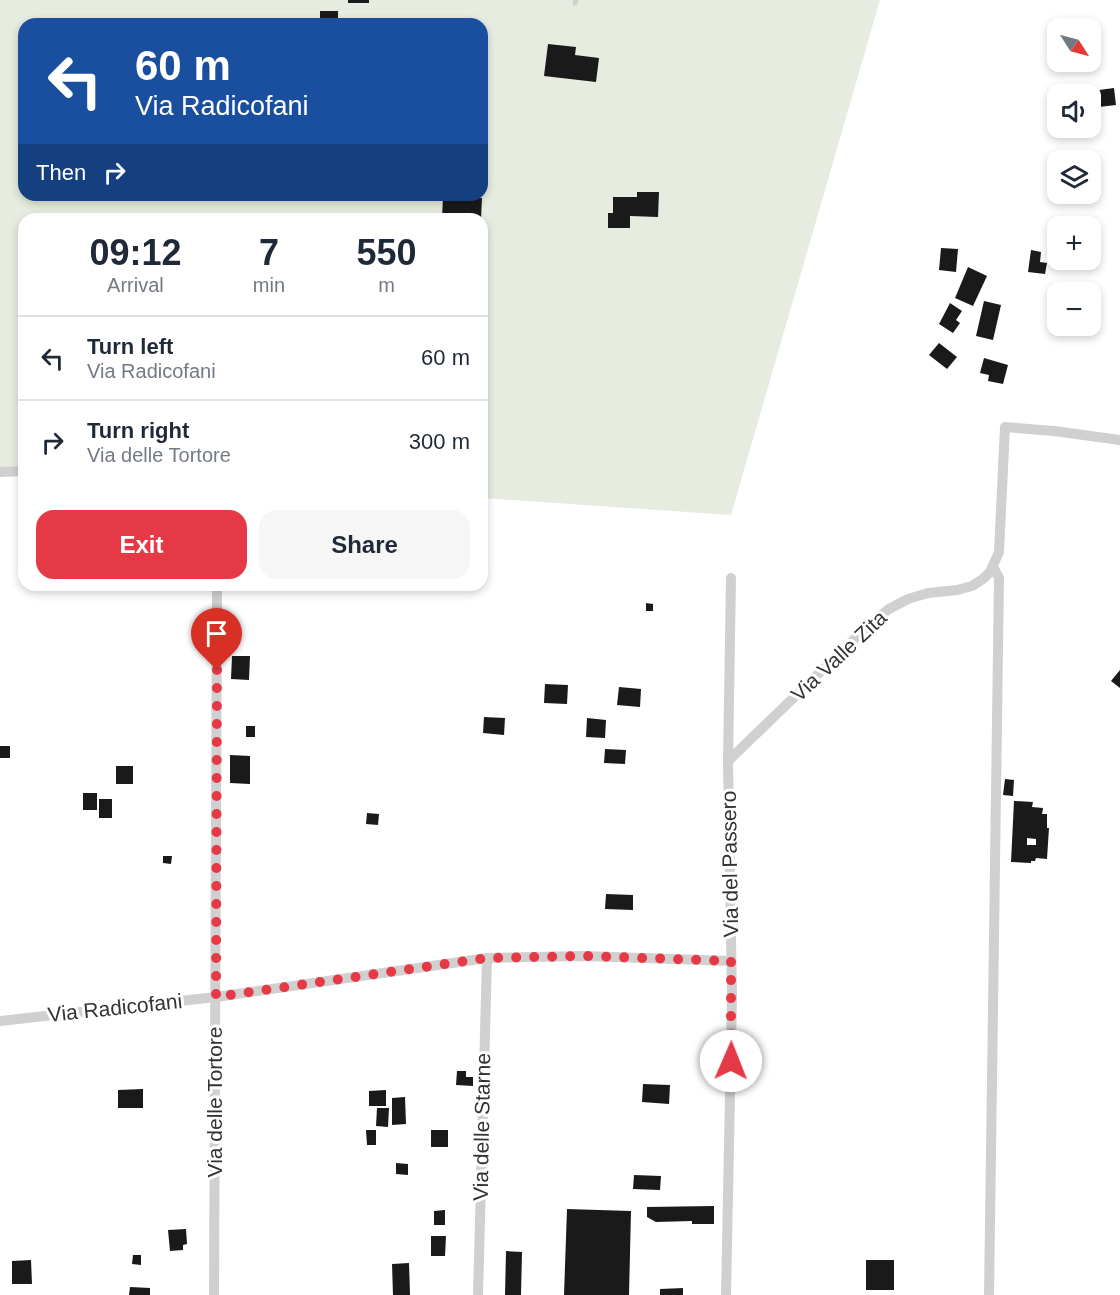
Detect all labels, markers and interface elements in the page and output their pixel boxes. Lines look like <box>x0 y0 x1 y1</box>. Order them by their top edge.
north arrow <box>1047 18 1101 72</box>
map controls <box>1047 18 1101 336</box>
icon: left <box>36 42 114 120</box>
text: 60 m <box>135 42 231 89</box>
button: sound <box>1047 84 1101 138</box>
text: Via Radicofani <box>135 91 309 121</box>
button: layers <box>1047 150 1101 204</box>
icon: right <box>98 156 131 189</box>
text: Then <box>36 160 86 185</box>
button: + <box>1047 216 1101 270</box>
text: 09:12 <box>89 232 181 273</box>
text: 7 <box>259 232 279 273</box>
text: 550 <box>356 232 417 273</box>
text: Arrival <box>107 274 164 296</box>
text: min <box>253 274 285 296</box>
text: m <box>378 274 395 296</box>
button: − <box>1047 282 1101 336</box>
text: Turn left <box>87 334 173 359</box>
icon: left <box>36 342 69 375</box>
text: 60 m <box>421 345 470 370</box>
text: Via Radicofani <box>87 360 216 382</box>
text: Turn right <box>87 418 189 443</box>
icon: right <box>36 426 69 459</box>
text: 300 m <box>409 429 470 454</box>
text: Via delle Tortore <box>87 444 231 466</box>
button: Exit <box>36 510 247 579</box>
button: Share <box>259 510 470 579</box>
street label: Via Valle Zita <box>786 605 891 706</box>
pin <box>191 608 242 670</box>
icon: arrive <box>200 617 233 650</box>
street label: Via del Passero <box>717 790 742 938</box>
street label: Via Radicofani <box>47 989 183 1026</box>
street label: Via delle Tortore <box>203 1027 226 1178</box>
position arrow <box>699 1029 763 1093</box>
street label: Via delle Starne <box>469 1053 494 1201</box>

